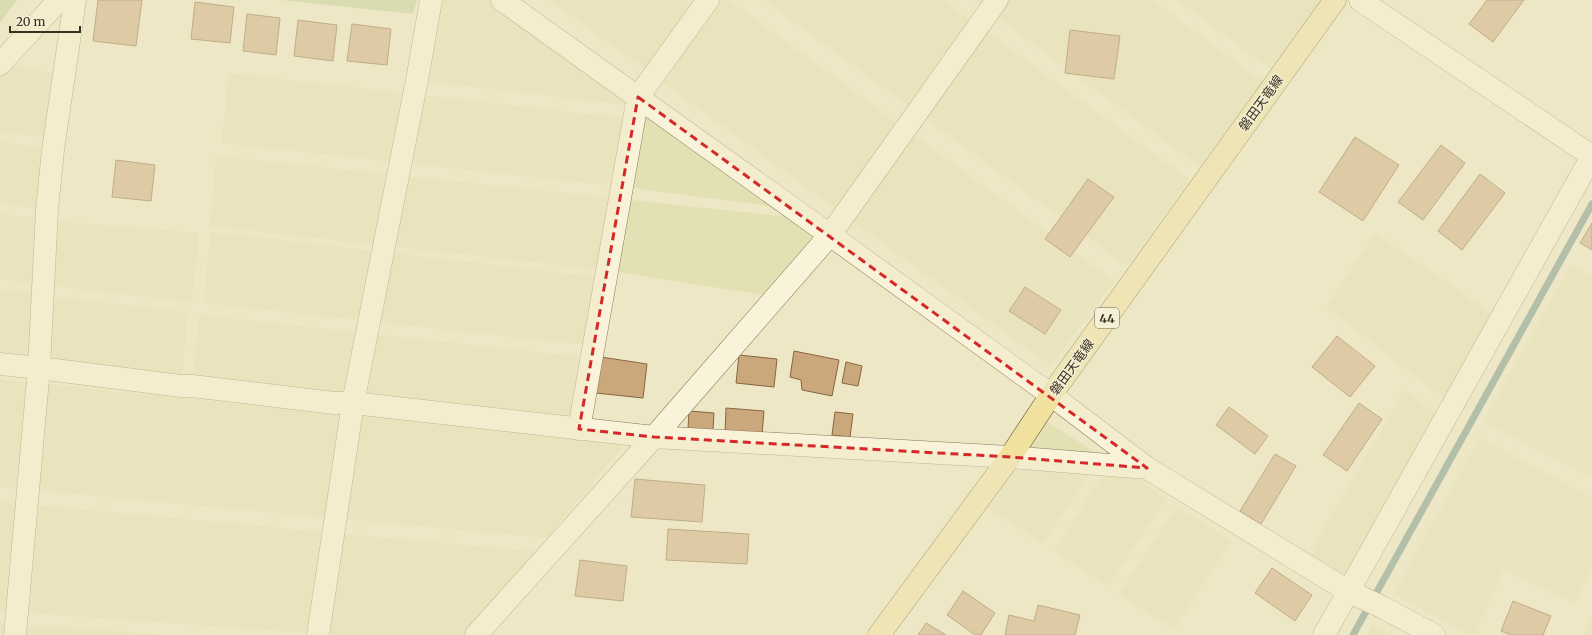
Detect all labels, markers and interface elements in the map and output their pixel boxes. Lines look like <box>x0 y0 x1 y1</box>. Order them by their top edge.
scale bar <box>10 8 80 34</box>
text: 20 m <box>16 14 45 29</box>
street label: 磐田天竜線 <box>1235 72 1287 134</box>
road number: 44 <box>1095 308 1119 328</box>
street label: 磐田天竜線 <box>1046 336 1098 398</box>

